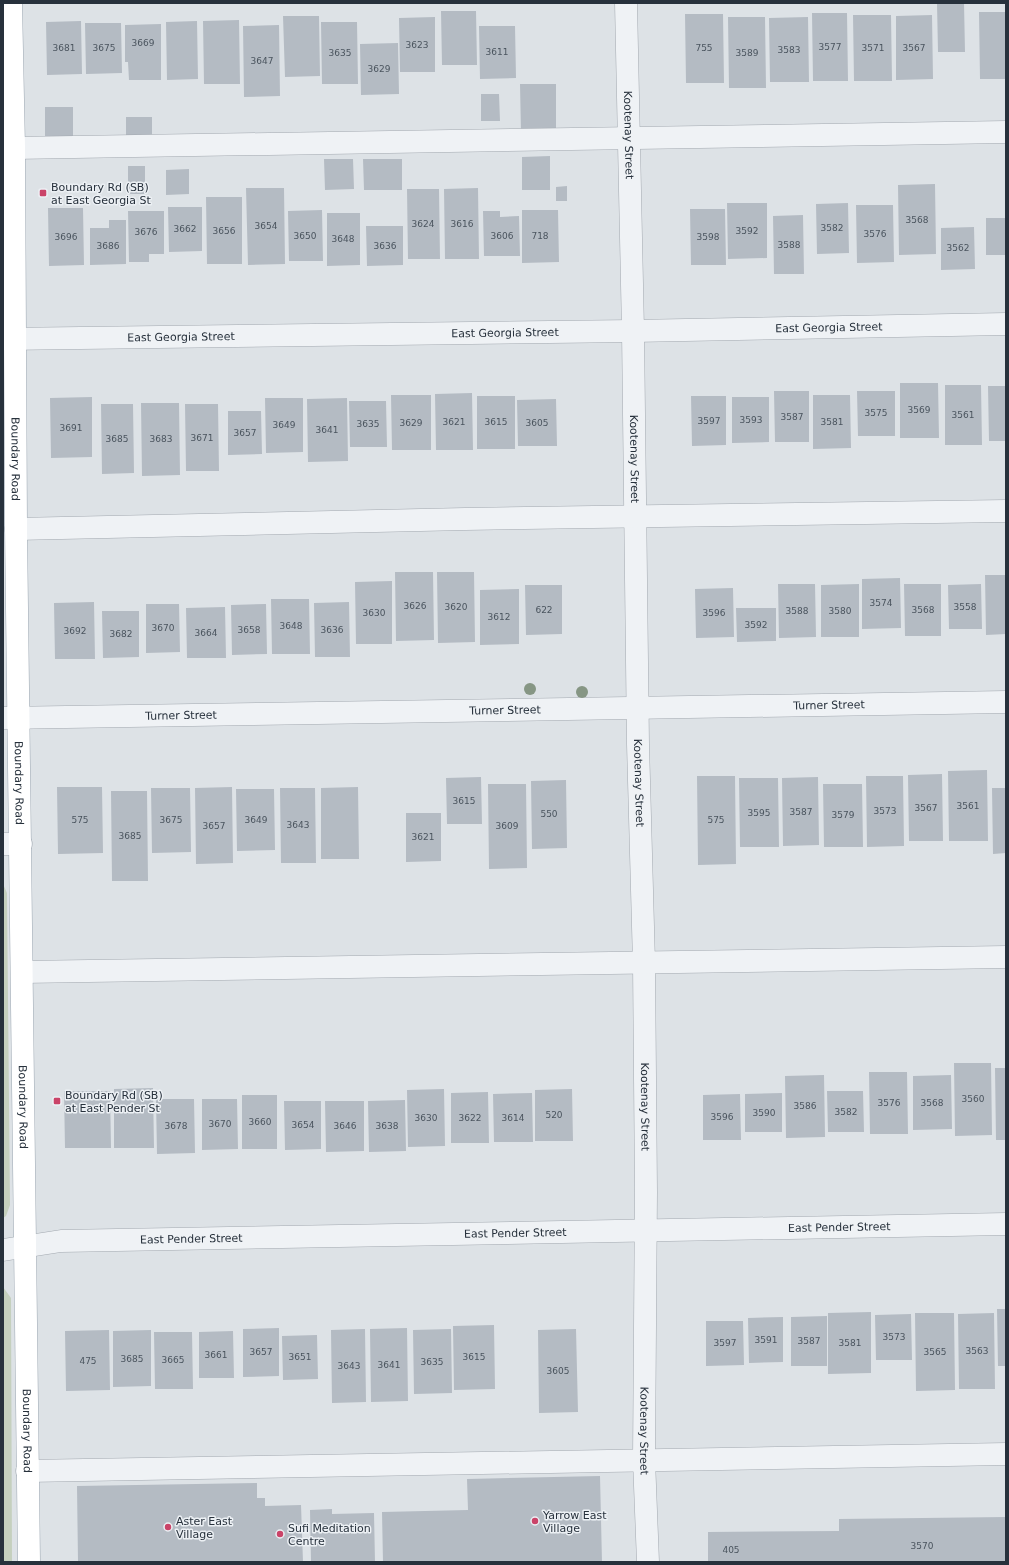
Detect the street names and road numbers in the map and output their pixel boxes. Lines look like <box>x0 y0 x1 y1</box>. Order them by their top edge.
street label: Kootenay Street <box>621 91 636 180</box>
street label: East Georgia Street <box>775 320 883 335</box>
street label: East Georgia Street <box>451 326 559 340</box>
street label: East Georgia Street <box>127 330 235 344</box>
street label: Kootenay Street <box>627 415 641 504</box>
street label: Boundary Road <box>8 417 22 501</box>
street label: Turner Street <box>792 698 866 712</box>
street label: Turner Street <box>468 703 542 718</box>
street label: Turner Street <box>144 709 218 723</box>
street label: Kootenay Street <box>631 739 646 828</box>
street label: Boundary Road <box>12 741 26 825</box>
street label: Kootenay Street <box>638 1063 652 1152</box>
street label: Boundary Road <box>16 1065 30 1149</box>
street label: East Pender Street <box>788 1220 891 1235</box>
street label: East Pender Street <box>464 1226 567 1241</box>
street label: East Pender Street <box>140 1232 243 1247</box>
street label: Kootenay Street <box>637 1387 651 1476</box>
street label: Boundary Road <box>20 1389 34 1473</box>

